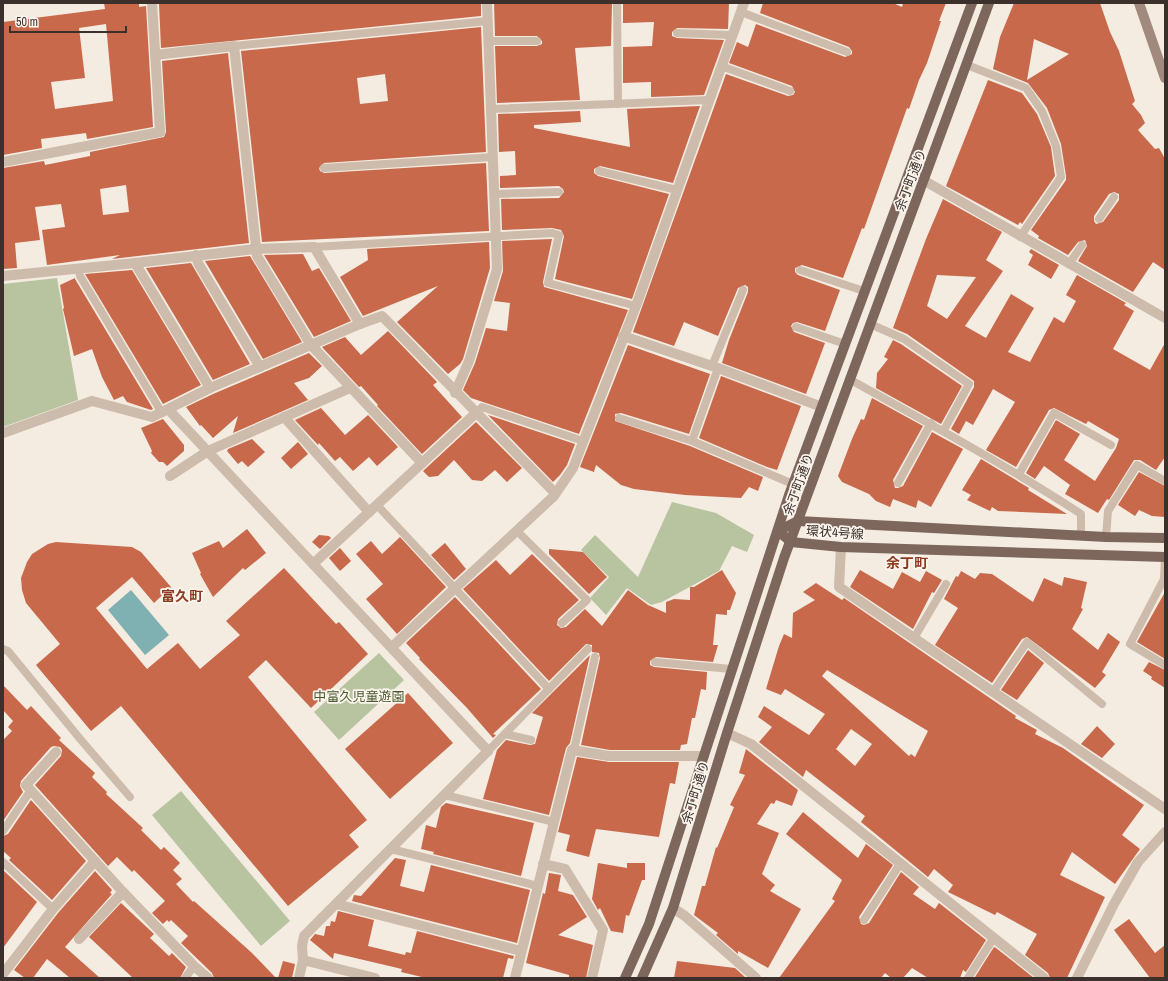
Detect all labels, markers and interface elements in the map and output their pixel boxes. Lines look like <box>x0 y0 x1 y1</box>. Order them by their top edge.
scale bar <box>10 8 126 34</box>
text: 50 m <box>16 14 38 30</box>
street label: 余丁町通り <box>891 147 930 214</box>
street label: 余丁町通り <box>779 451 818 518</box>
street label: 環状4号線 <box>805 522 864 543</box>
district label: 余丁町 <box>886 554 928 572</box>
district label: 富久町 <box>161 587 203 605</box>
park label: 中富久児童遊園 <box>313 688 405 705</box>
street label: 余丁町通り <box>678 759 713 826</box>

